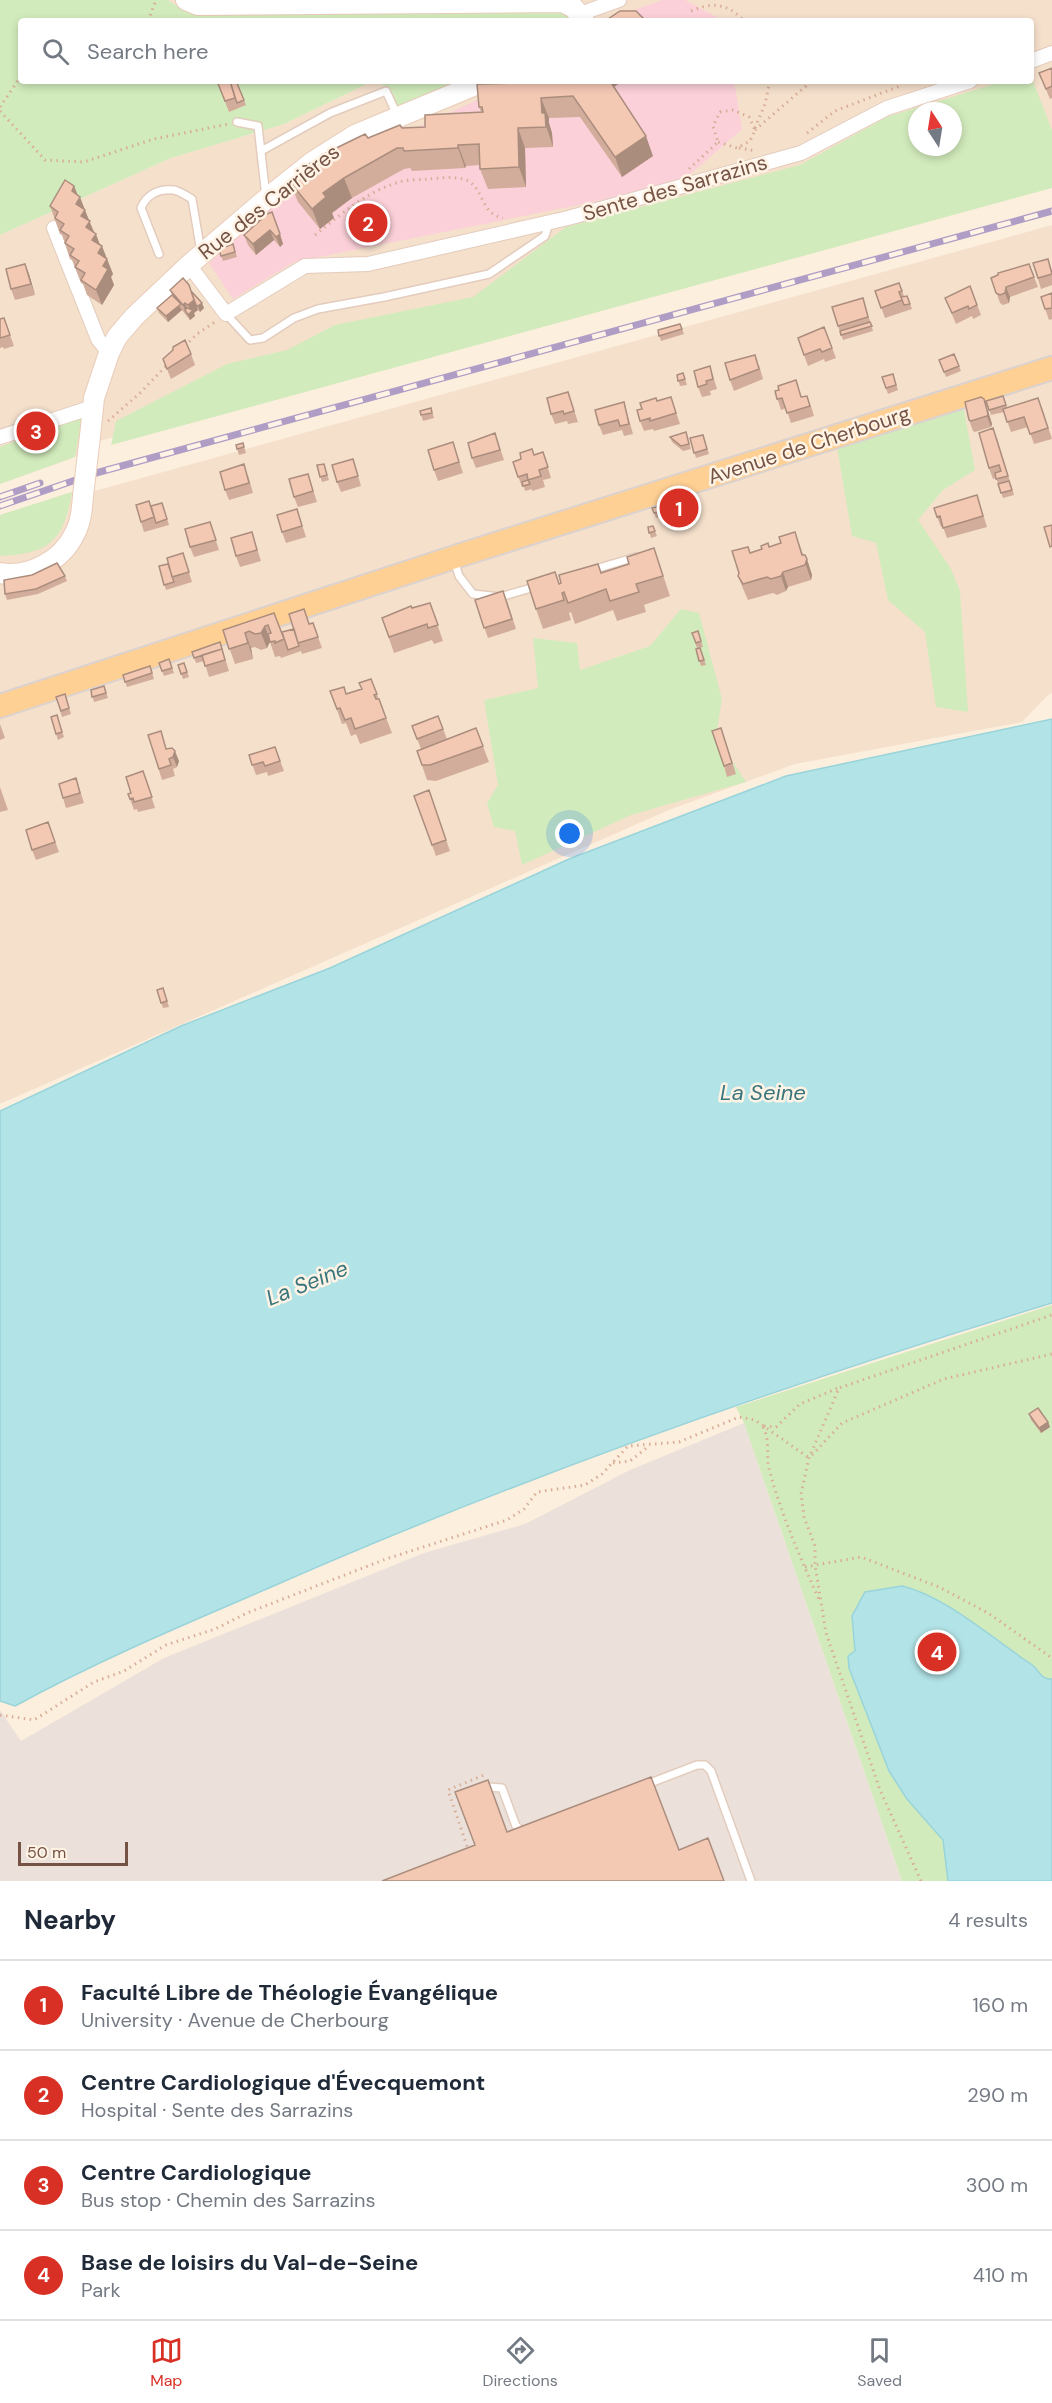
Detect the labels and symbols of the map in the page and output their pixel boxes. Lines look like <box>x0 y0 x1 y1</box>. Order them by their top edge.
north arrow <box>908 102 962 156</box>
street label: Rue des Carrières <box>193 138 345 266</box>
street label: Sente des Sarrazins <box>579 148 771 228</box>
pin: 2 <box>348 200 388 246</box>
street label: Avenue de Cherbourg <box>704 399 914 491</box>
pin: 3 <box>16 408 56 454</box>
pin: 1 <box>660 486 698 530</box>
your location <box>555 819 584 848</box>
water label: La Seine <box>720 1078 806 1107</box>
water label: La Seine <box>262 1253 352 1313</box>
pin: 4 <box>918 1630 956 1674</box>
scale bar <box>18 1839 128 1866</box>

